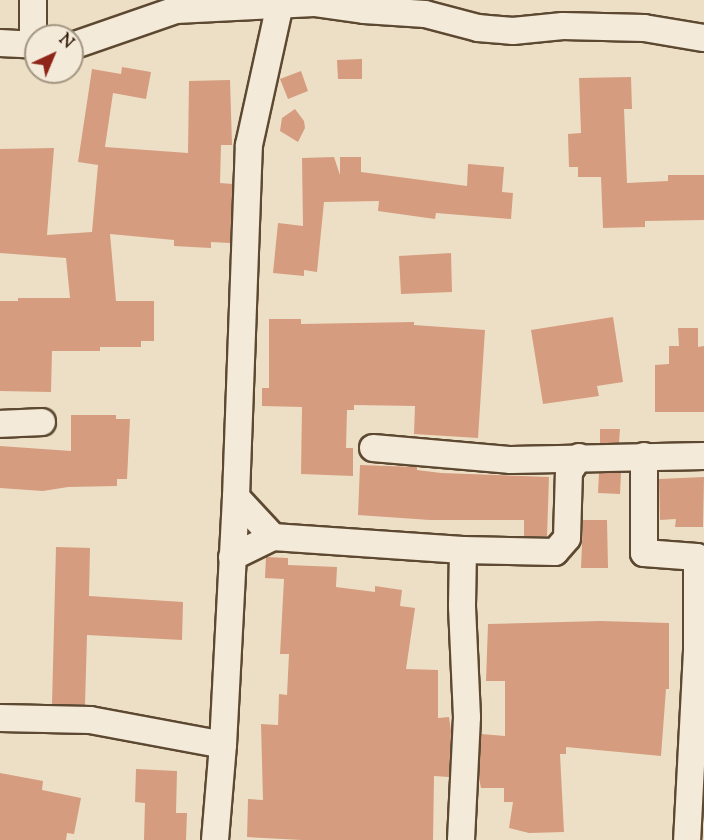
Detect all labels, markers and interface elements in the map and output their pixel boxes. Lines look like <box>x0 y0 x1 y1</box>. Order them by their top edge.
north arrow <box>24 24 84 84</box>
text: N <box>53 29 78 55</box>

